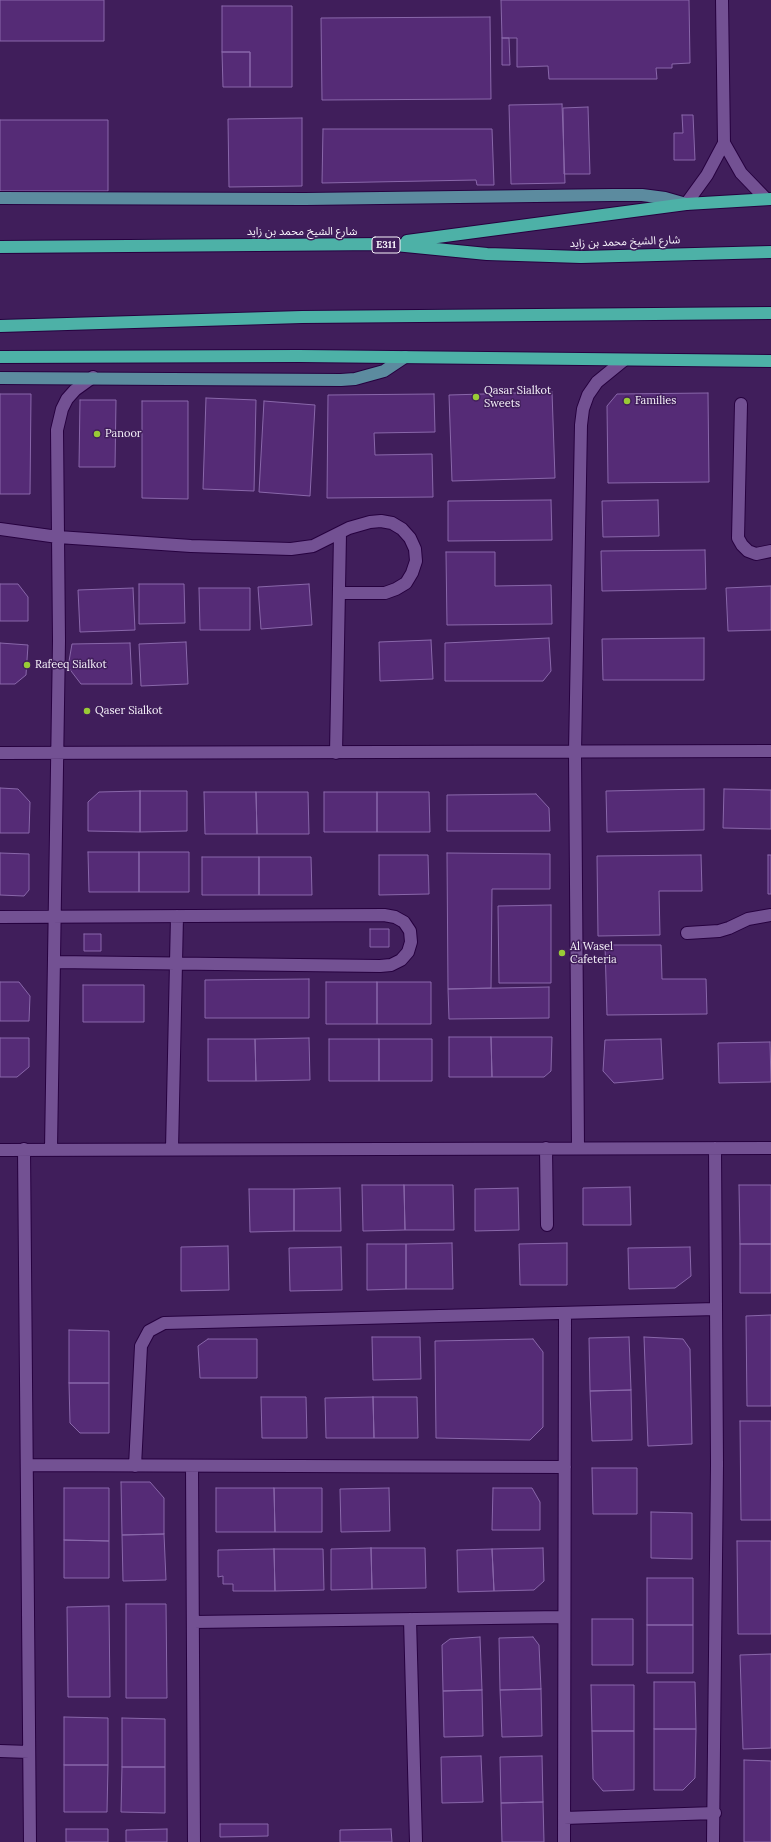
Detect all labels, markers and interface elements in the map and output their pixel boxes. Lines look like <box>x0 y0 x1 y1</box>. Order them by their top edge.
street label: شارع الشيخ محمد بن زايد <box>247 225 357 239</box>
street label: شارع الشيخ محمد بن زايد <box>570 233 680 251</box>
road number: E311 <box>372 237 400 253</box>
place label: Qasar Sialkot Sweets <box>484 384 551 410</box>
marker: Qasar Sialkot Sweets <box>471 392 481 402</box>
place label: Families <box>635 394 676 408</box>
marker: Families <box>622 396 632 406</box>
place label: Panoor <box>105 427 142 441</box>
marker: Panoor <box>92 429 102 439</box>
place label: Rafeeq Sialkot <box>35 658 107 672</box>
marker: Rafeeq Sialkot <box>22 660 32 670</box>
place label: Qaser Sialkot <box>95 704 163 718</box>
marker: Qaser Sialkot <box>82 706 92 716</box>
place label: Al Wasel Cafeteria <box>570 940 617 966</box>
marker: Al Wasel Cafeteria <box>557 948 567 958</box>

